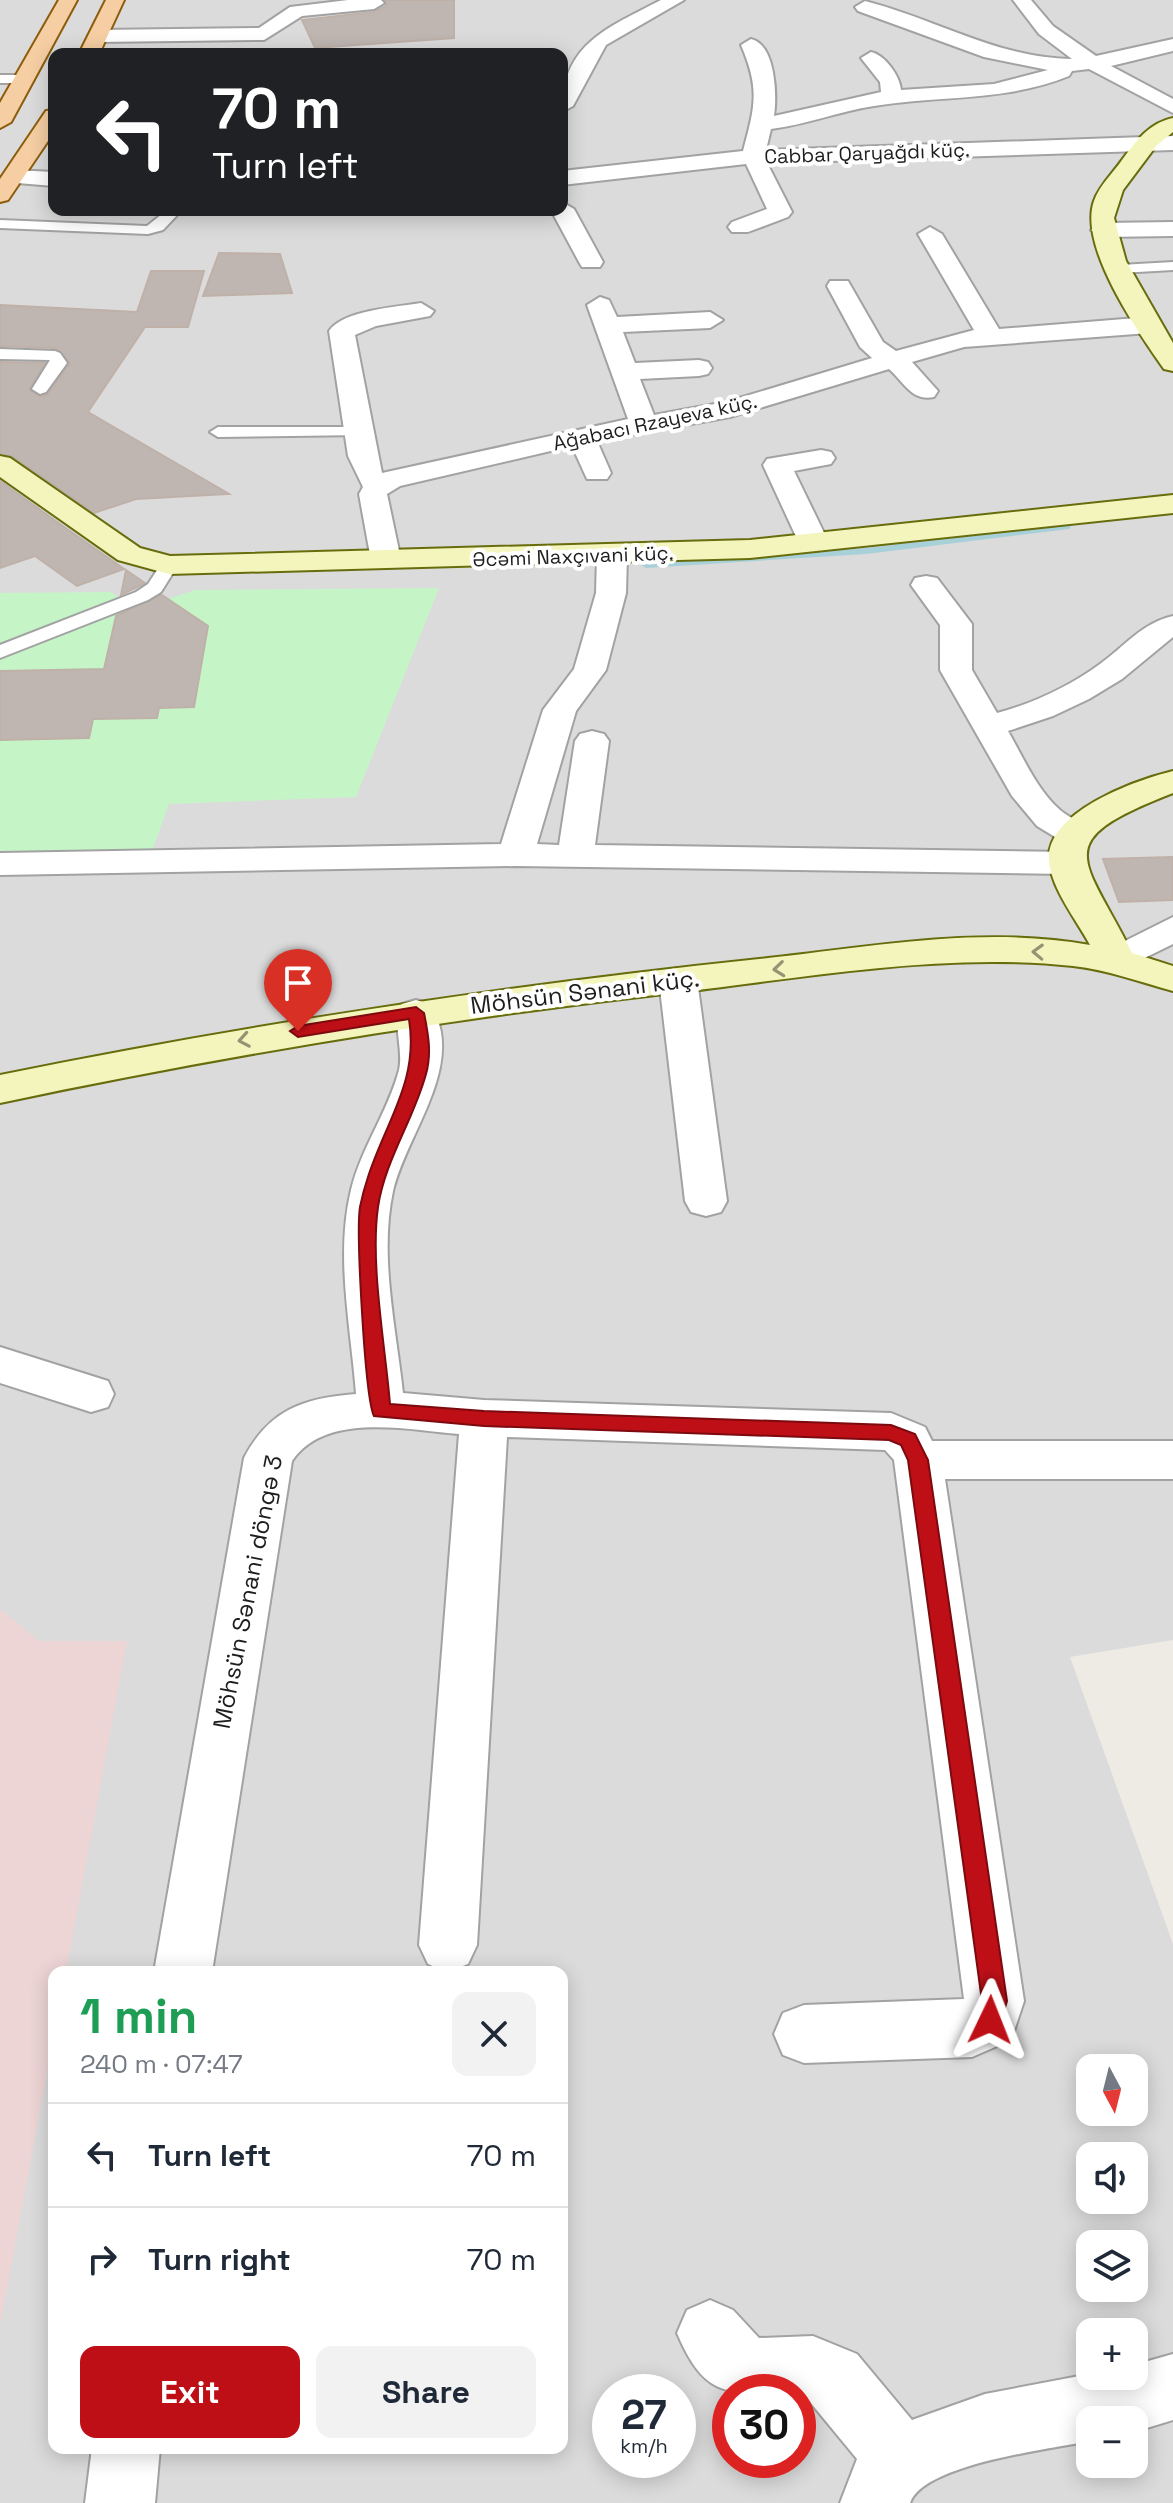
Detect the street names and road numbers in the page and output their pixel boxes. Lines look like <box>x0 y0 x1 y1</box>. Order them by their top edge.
street label: Cabbar Qaryağdı küç. <box>764 136 970 170</box>
street label: Ağabacı Rzayeva küç. <box>551 388 759 456</box>
street label: Əcəmi Naxçıvani küç. <box>472 540 674 572</box>
street label: Möhsün Sənani küç. <box>469 962 701 1021</box>
street label: Möhsün Sənani döngə 3 <box>206 1453 289 1731</box>

